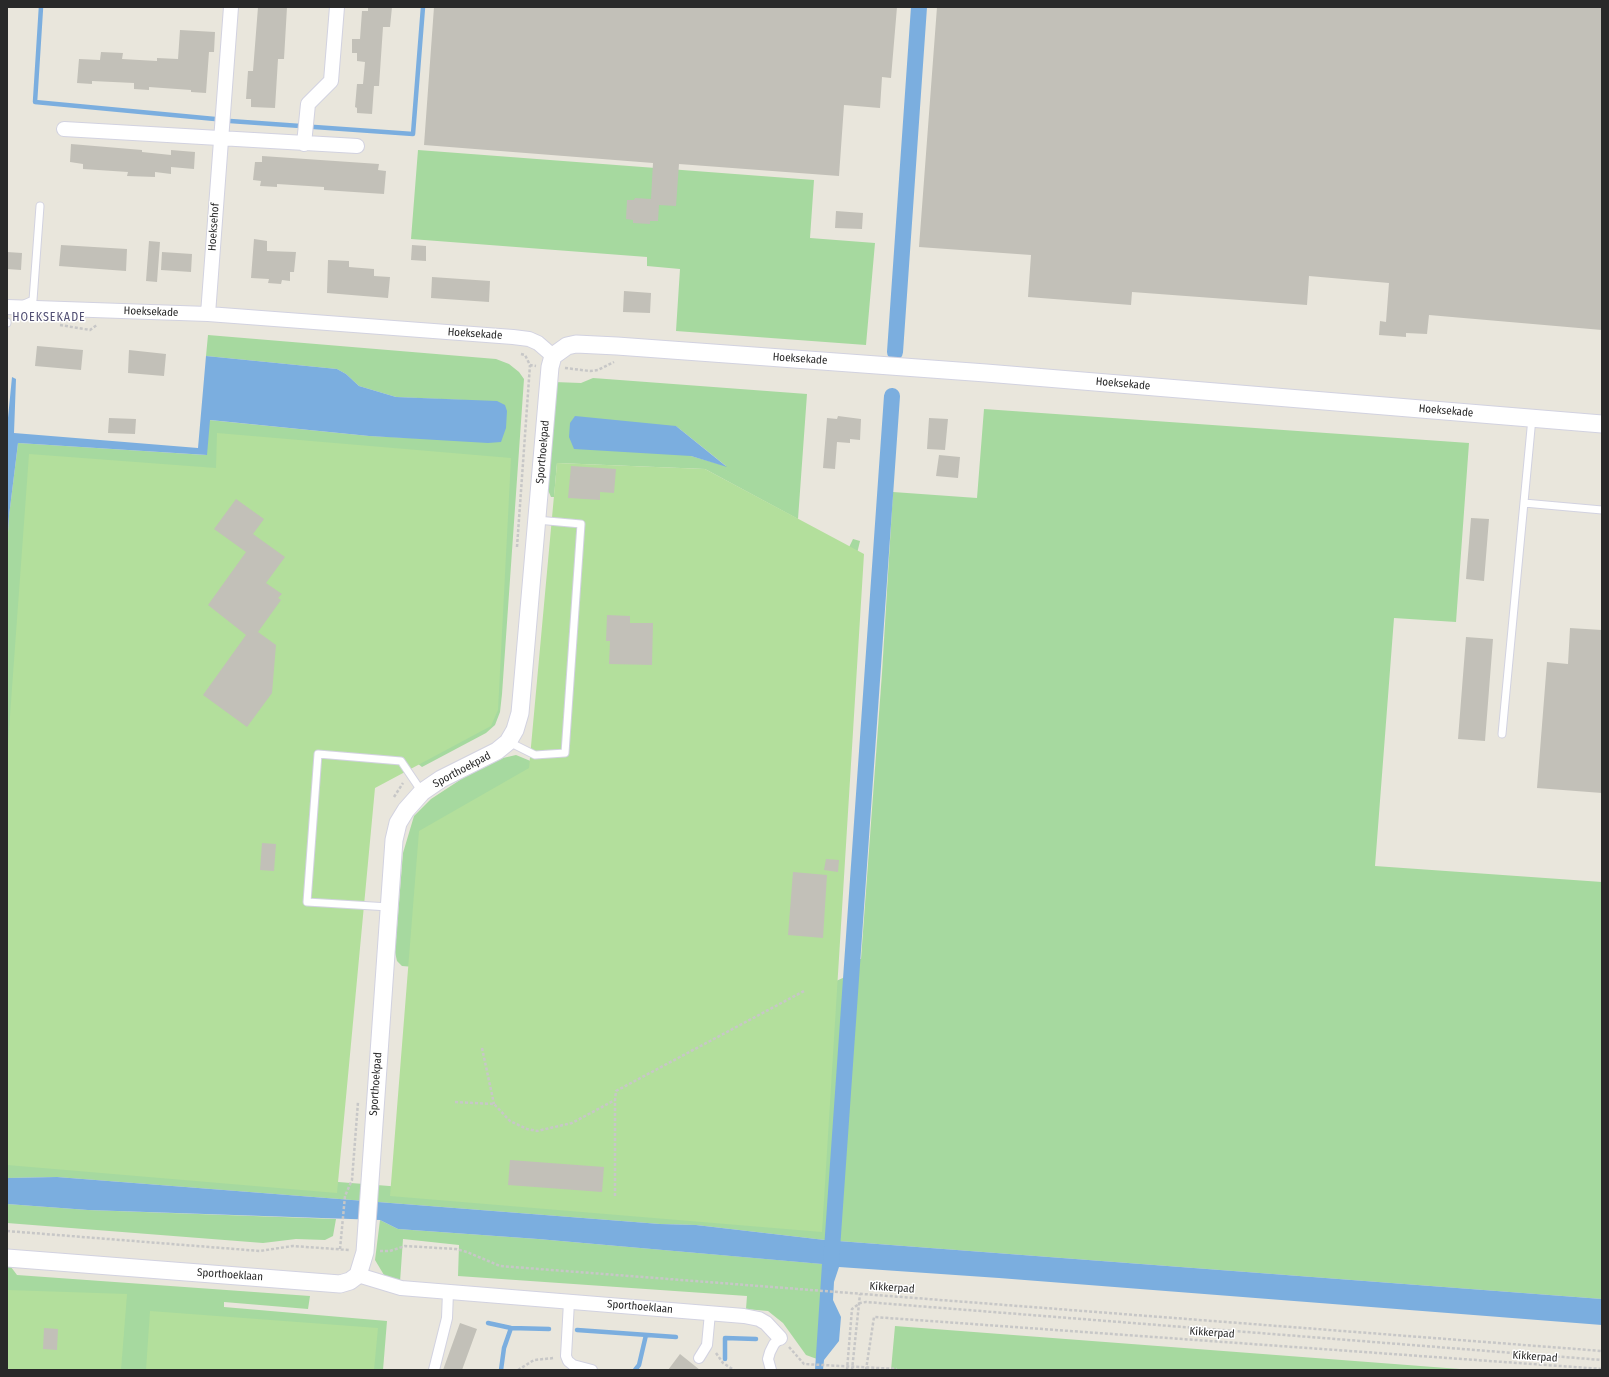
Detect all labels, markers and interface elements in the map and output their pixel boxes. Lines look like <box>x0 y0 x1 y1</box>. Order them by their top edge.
street label: Hoeksehof <box>206 203 222 251</box>
street label: Hoeksekade <box>123 304 179 320</box>
district label: HOEKSEKADE <box>12 311 86 325</box>
street label: Hoeksekade <box>447 326 503 342</box>
street label: Hoeksekade <box>772 351 828 367</box>
street label: Hoeksekade <box>1095 375 1151 393</box>
street label: Hoeksekade <box>1418 402 1474 420</box>
street label: Sporthoekpad <box>534 420 552 484</box>
street label: Sporthoekpad <box>431 749 493 791</box>
street label: Sporthoekpad <box>367 1052 385 1116</box>
street label: Sporthoeklaan <box>197 1266 263 1284</box>
street label: Kikkerpad <box>869 1280 915 1296</box>
street label: Sporthoeklaan <box>607 1298 673 1316</box>
street label: Kikkerpad <box>1189 1325 1235 1341</box>
street label: Kikkerpad <box>1512 1349 1558 1365</box>

